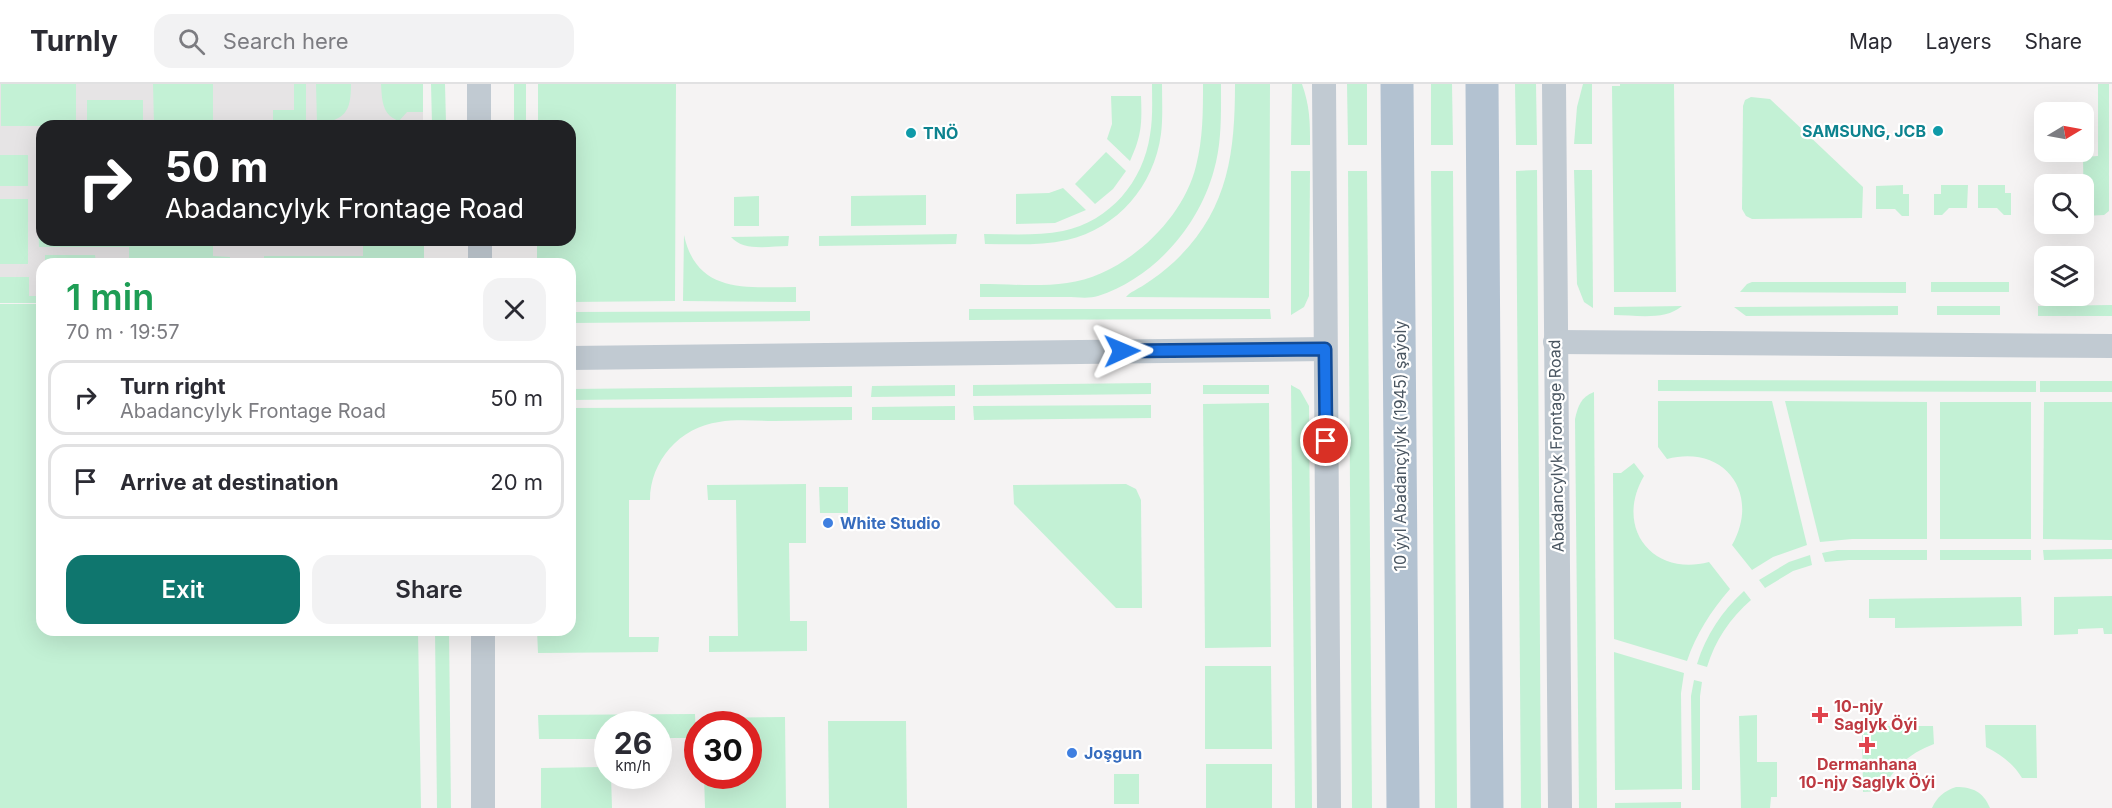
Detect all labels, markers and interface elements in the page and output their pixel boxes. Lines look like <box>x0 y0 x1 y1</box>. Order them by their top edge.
search box <box>154 14 574 68</box>
text: Turnly <box>30 24 118 58</box>
icon: search <box>175 25 208 58</box>
text: Search here <box>223 28 349 54</box>
text: Map <box>1849 29 1893 54</box>
text: Layers <box>1926 29 1992 54</box>
text: Share <box>2025 29 2082 54</box>
north arrow <box>2034 102 2094 162</box>
map controls <box>2034 102 2094 306</box>
place label: SAMSUNG, JCB <box>1802 121 1926 141</box>
place label: TNÖ <box>923 123 958 143</box>
marker: SAMSUNG, JCB <box>1931 124 1945 138</box>
marker: TNÖ <box>904 126 918 140</box>
text: 50 m <box>165 141 268 192</box>
icon: right <box>66 144 144 222</box>
button: search <box>2034 174 2094 234</box>
text: Abadancylyk Frontage Road <box>165 192 524 225</box>
button: layers <box>2034 246 2094 306</box>
text: 1 min <box>66 275 154 319</box>
button: close <box>483 278 546 341</box>
position arrow <box>1090 319 1154 383</box>
text: 70 m · 19:57 <box>66 320 180 344</box>
street label: 10 ýyl Abadançylyk (1945) şaýoly <box>1390 320 1410 572</box>
street label: Abadancylyk Frontage Road <box>1544 339 1568 553</box>
text: Turn right <box>120 373 226 399</box>
icon: right <box>69 381 102 414</box>
text: 50 m <box>490 385 543 411</box>
text: Abadancylyk Frontage Road <box>120 399 386 423</box>
pin <box>1300 415 1351 466</box>
icon: arrive <box>1309 424 1342 457</box>
icon: arrive <box>69 465 102 498</box>
text: Arrive at destination <box>120 469 339 495</box>
text: 20 m <box>490 469 543 495</box>
place label: White Studio <box>840 513 941 533</box>
marker: White Studio <box>821 516 835 530</box>
button: Exit <box>66 555 300 624</box>
button: Share <box>312 555 546 624</box>
place label: 10-njy Saglyk Öýi <box>1834 696 1917 734</box>
marker: 10-njy Saglyk Öýi <box>1811 706 1829 724</box>
speed limit sign: 30 <box>684 711 762 789</box>
text: 26 <box>614 725 652 761</box>
marker: Dermanhana 10-njy Saglyk Öýi <box>1860 738 1874 752</box>
place label: Joşgun <box>1084 743 1142 763</box>
marker: Joşgun <box>1065 746 1079 760</box>
place label: Dermanhana 10-njy Saglyk Öýi <box>1799 754 1935 792</box>
text: km/h <box>615 756 651 775</box>

